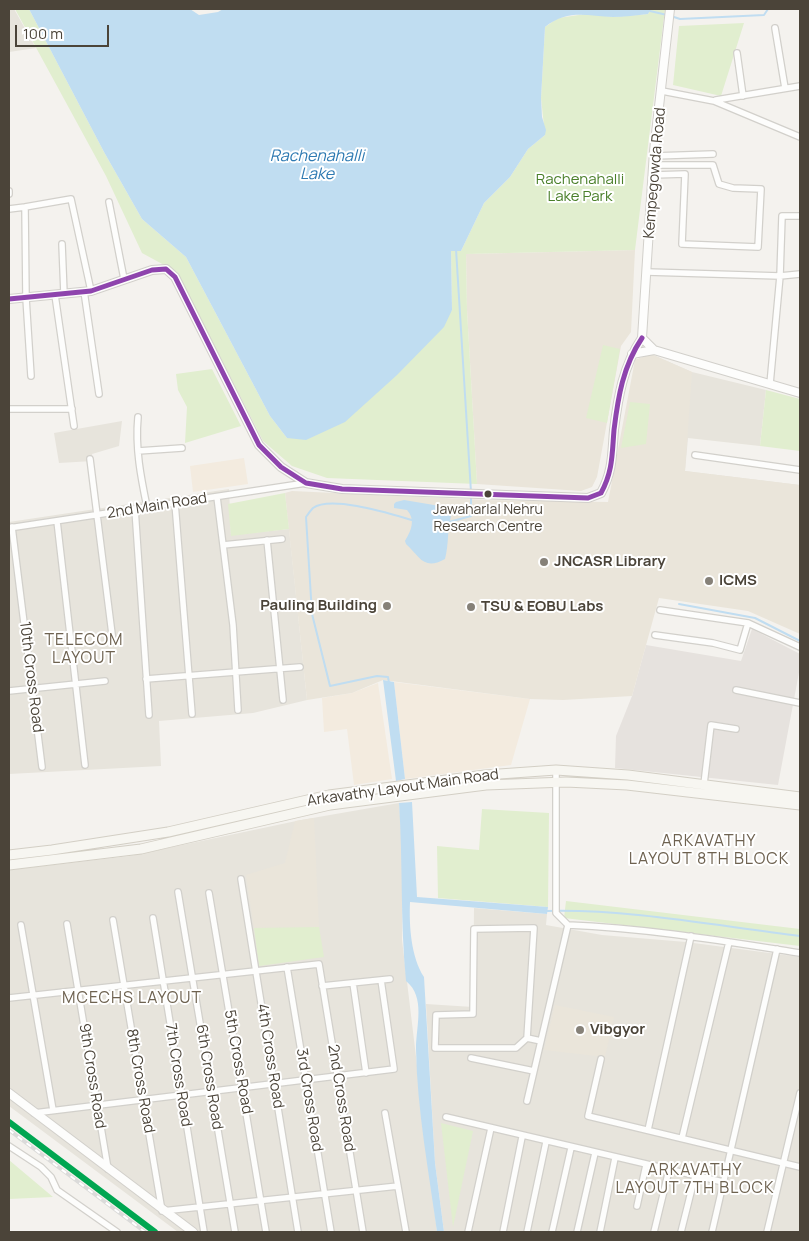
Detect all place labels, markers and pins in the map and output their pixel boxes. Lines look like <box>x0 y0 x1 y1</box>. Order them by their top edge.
marker: Jawaharlal Nehru Research Centre <box>483 489 493 499</box>
place label: Jawaharlal Nehru Research Centre <box>433 502 543 534</box>
place label: JNCASR Library <box>554 553 666 571</box>
marker: JNCASR Library <box>538 556 550 568</box>
place label: ICMS <box>719 572 757 590</box>
marker: ICMS <box>703 575 715 587</box>
place label: Pauling Building <box>260 597 377 615</box>
place label: TSU & EOBU Labs <box>481 598 603 616</box>
marker: Pauling Building <box>381 600 393 612</box>
marker: TSU & EOBU Labs <box>465 601 477 613</box>
place label: Vibgyor <box>590 1021 645 1039</box>
marker: Vibgyor <box>574 1024 586 1036</box>

